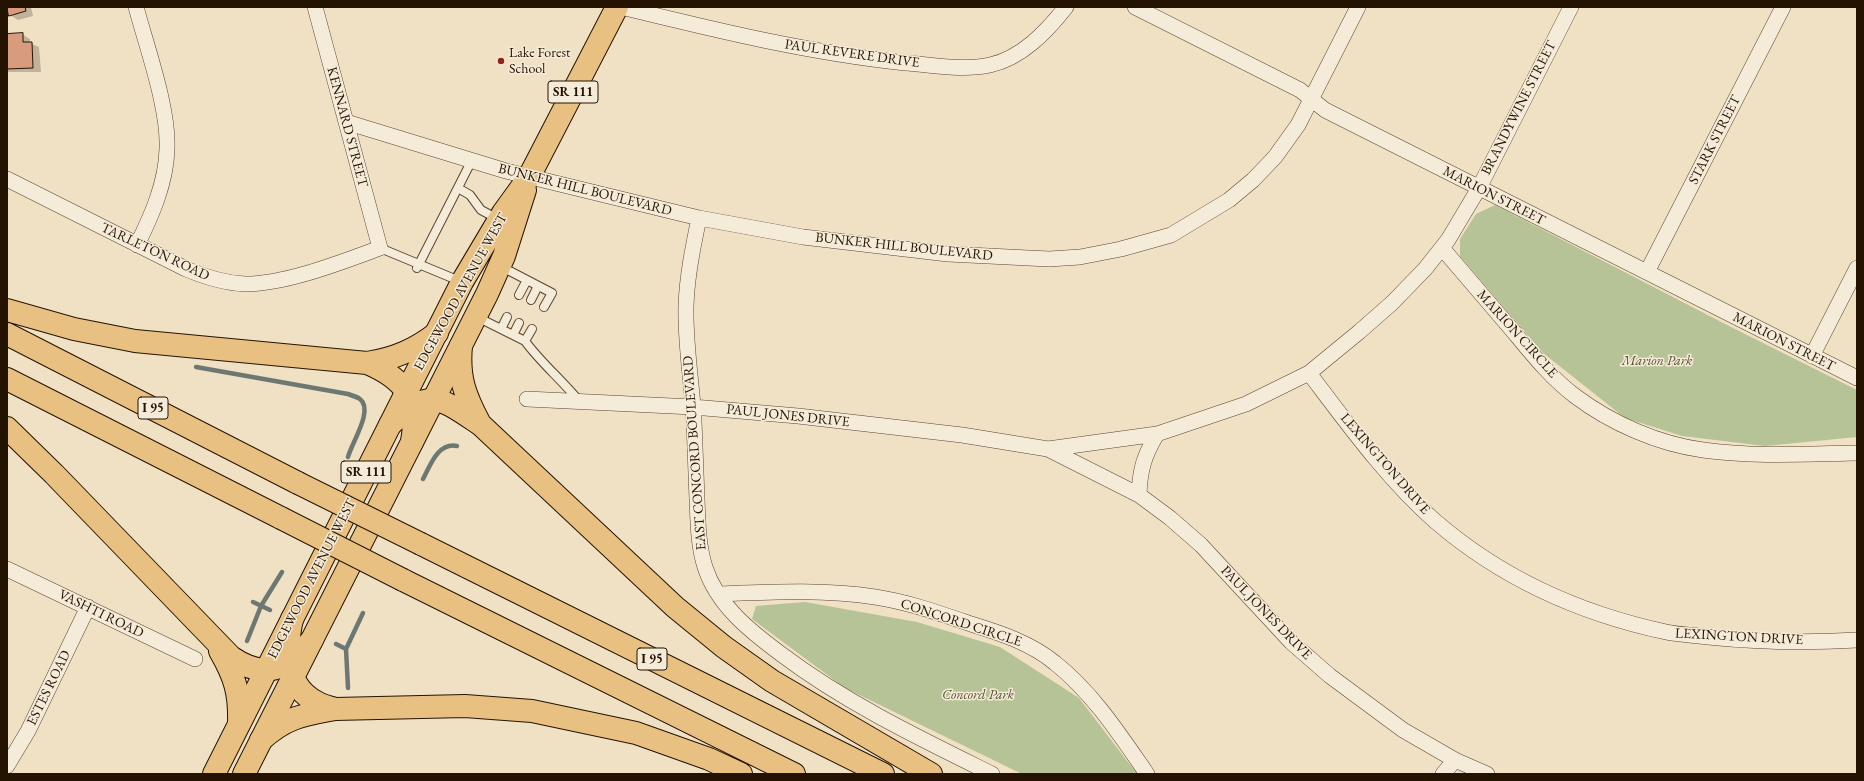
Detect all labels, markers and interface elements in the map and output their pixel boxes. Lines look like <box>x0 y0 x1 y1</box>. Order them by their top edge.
street label: PAUL REVERE DRIVE <box>784 36 920 72</box>
street label: BRANDYWINE STREET <box>1478 38 1560 178</box>
place label: Lake Forest School <box>509 45 570 78</box>
marker: Lake Forest School <box>496 56 506 66</box>
street label: KENNARD STREET <box>323 65 371 189</box>
road number: SR 111 <box>548 81 598 103</box>
street label: STARK STREET <box>1685 93 1745 187</box>
street label: BUNKER HILL BOULEVARD <box>497 160 673 220</box>
street label: MARION STREET <box>1440 163 1548 229</box>
street label: EDGEWOOD AVENUE WEST <box>411 210 511 374</box>
street label: TARLETON ROAD <box>98 219 212 285</box>
street label: BUNKER HILL BOULEVARD <box>815 229 993 265</box>
street label: MARION CIRCLE <box>1473 287 1561 381</box>
street label: MARION STREET <box>1730 309 1838 375</box>
park label: Marion Park <box>1622 353 1692 369</box>
street label: EAST CONCORD BOULEVARD <box>680 355 710 551</box>
road number: I 95 <box>138 397 168 419</box>
street label: PAUL JONES DRIVE <box>726 401 850 431</box>
street label: LEXINGTON DRIVE <box>1337 410 1433 518</box>
road number: SR 111 <box>341 461 391 483</box>
street label: EDGEWOOD AVENUE WEST <box>264 496 360 662</box>
street label: PAUL JONES DRIVE <box>1217 563 1315 663</box>
street label: VASHTI ROAD <box>56 586 146 642</box>
street label: CONCORD CIRCLE <box>898 595 1024 651</box>
street label: LEXINGTON DRIVE <box>1675 625 1803 649</box>
street label: ESTES ROAD <box>24 648 74 728</box>
road number: I 95 <box>637 648 667 670</box>
park label: Concord Park <box>942 687 1014 703</box>

